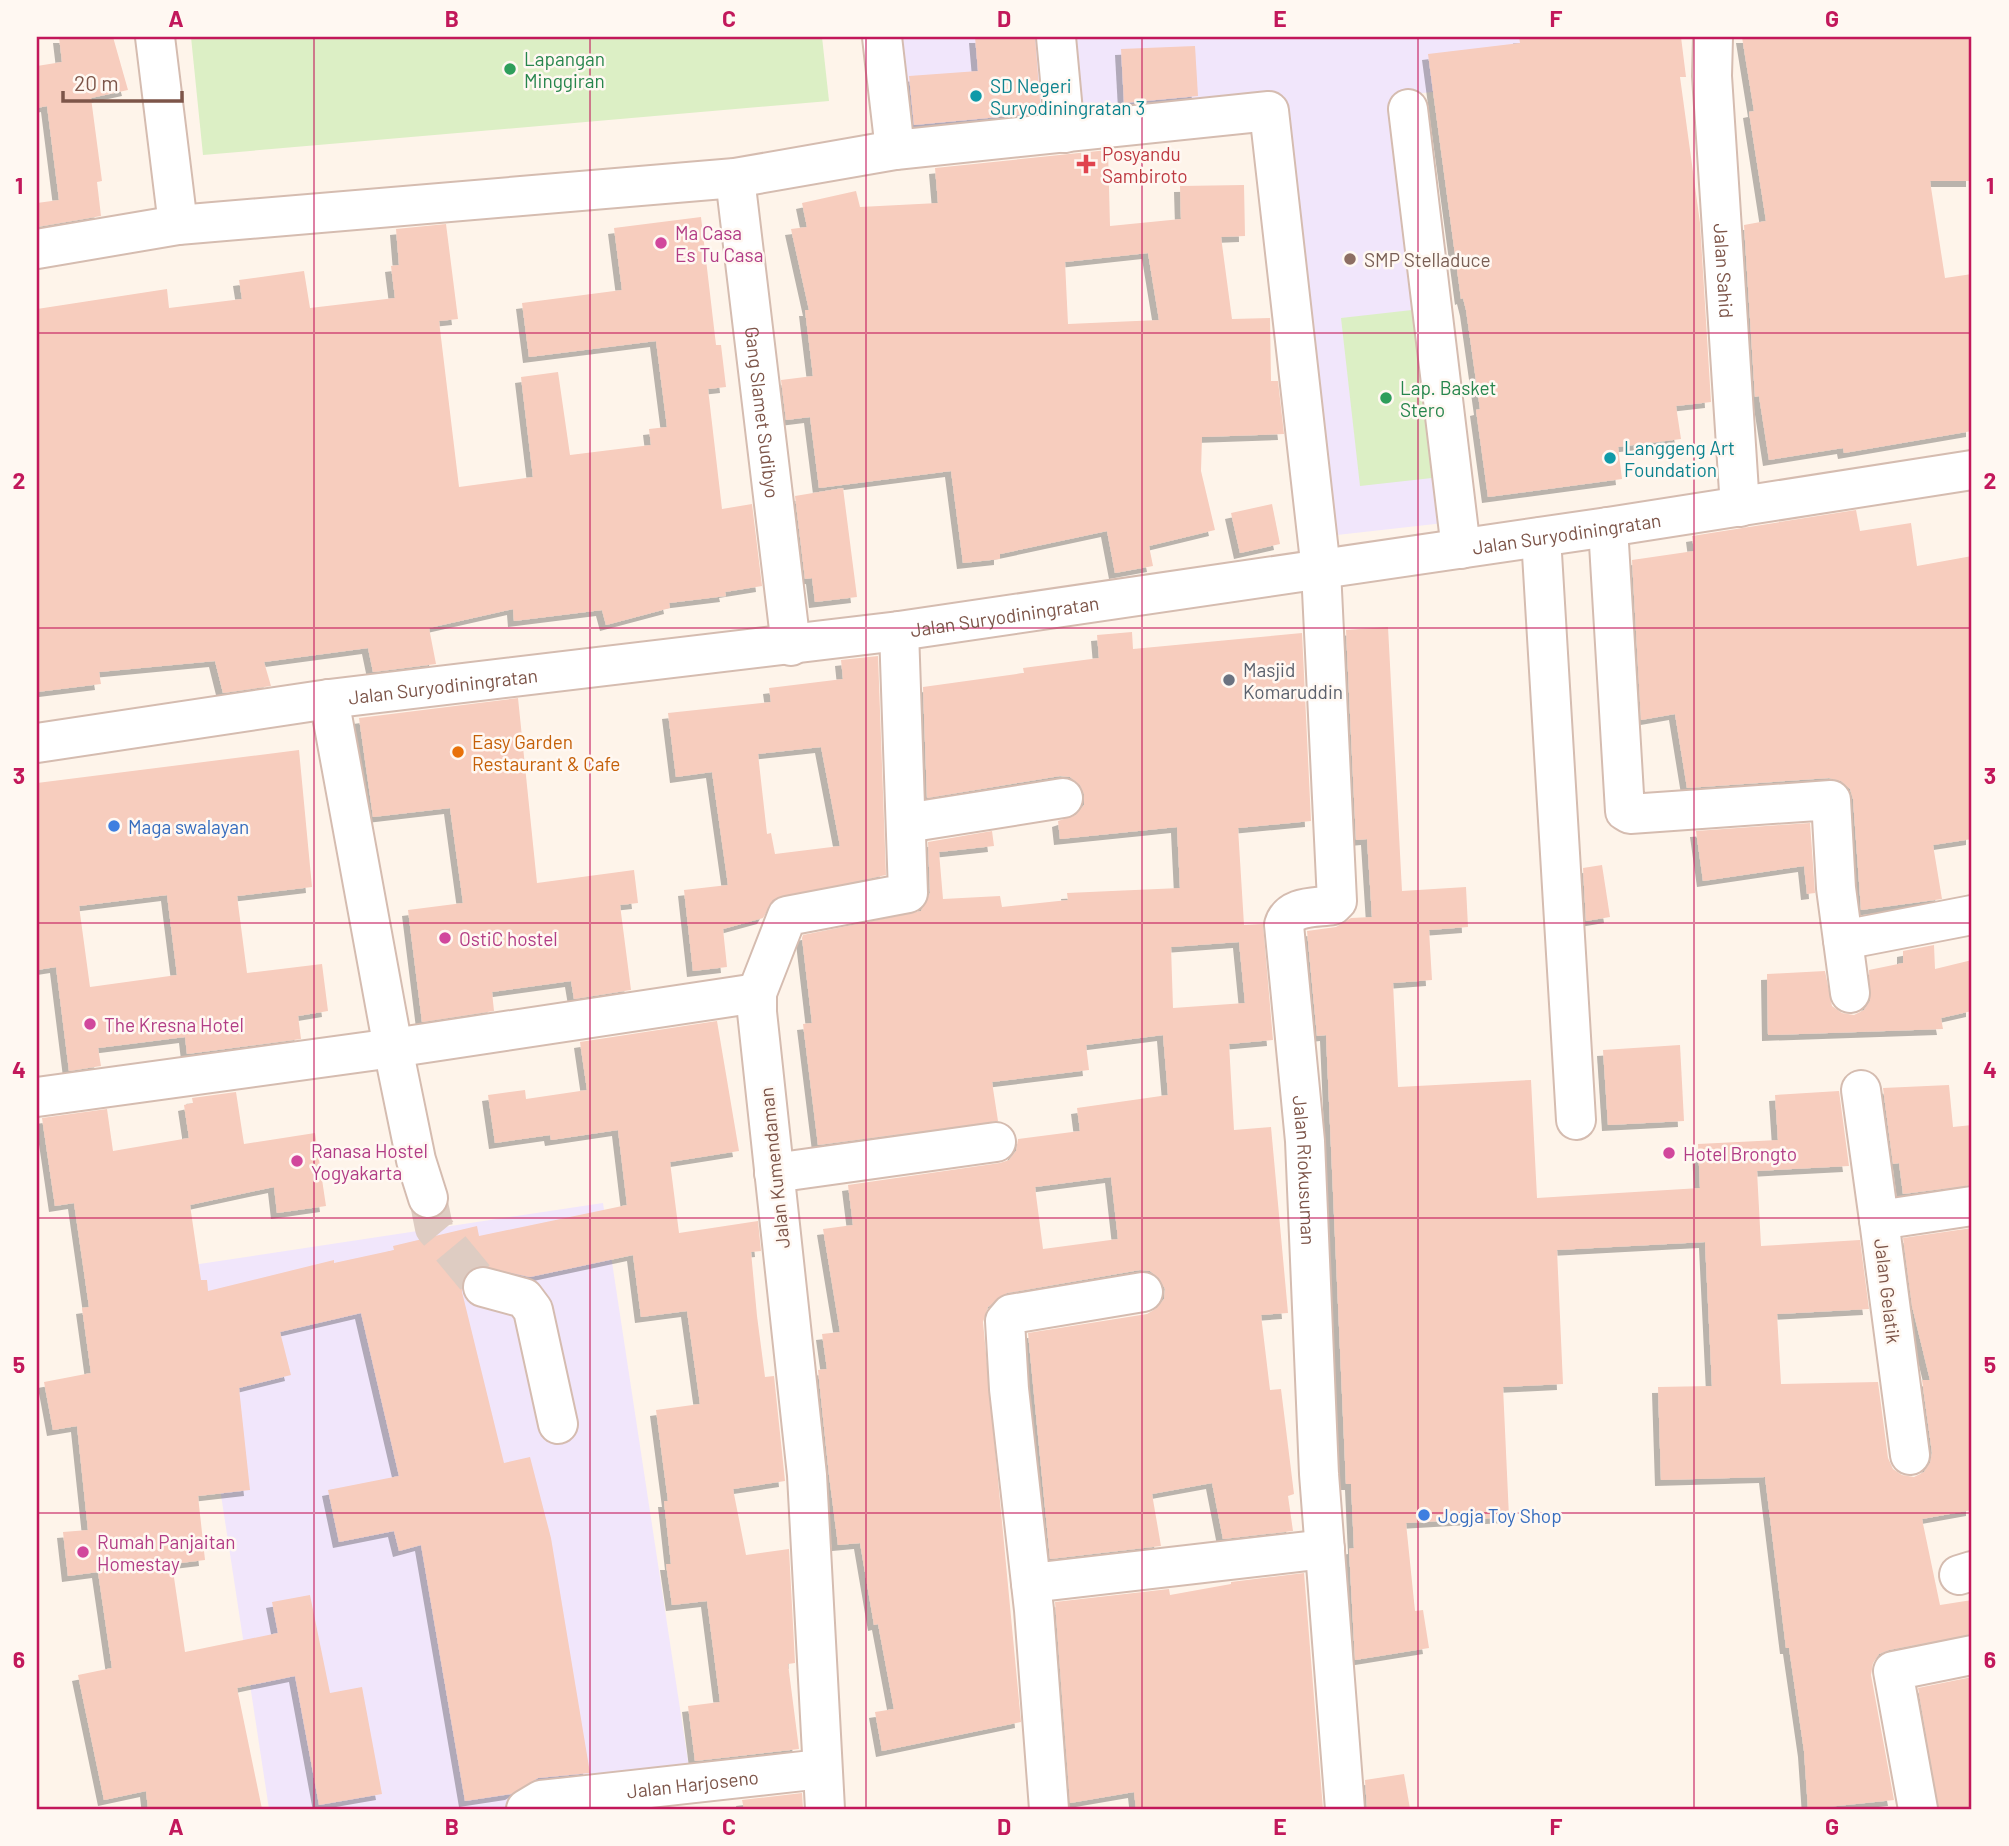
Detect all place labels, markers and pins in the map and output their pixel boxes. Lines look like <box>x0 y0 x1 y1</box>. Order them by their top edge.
place label: Lapangan Minggiran <box>524 47 605 92</box>
marker: Lapangan Minggiran <box>502 61 518 77</box>
place label: SD Negeri Suryodiningratan 3 <box>990 74 1145 119</box>
marker: SD Negeri Suryodiningratan 3 <box>968 88 984 104</box>
place label: Posyandu Sambiroto <box>1102 142 1188 187</box>
marker: Posyandu Sambiroto <box>1076 154 1096 174</box>
place label: Ma Casa Es Tu Casa <box>675 221 763 266</box>
marker: Ma Casa Es Tu Casa <box>653 235 669 251</box>
place label: SMP Stelladuce <box>1364 248 1491 271</box>
marker: SMP Stelladuce <box>1342 251 1358 267</box>
place label: Lap. Basket Stero <box>1400 376 1496 421</box>
marker: Lap. Basket Stero <box>1378 390 1394 406</box>
place label: Langgeng Art Foundation <box>1624 436 1735 481</box>
marker: Langgeng Art Foundation <box>1602 450 1618 466</box>
place label: Masjid Komaruddin <box>1243 658 1343 703</box>
marker: Masjid Komaruddin <box>1221 672 1237 688</box>
place label: Easy Garden Restaurant & Cafe <box>472 730 620 775</box>
marker: Easy Garden Restaurant & Cafe <box>450 744 466 760</box>
place label: Maga swalayan <box>128 815 249 838</box>
marker: Maga swalayan <box>106 818 122 834</box>
place label: OstiC hostel <box>459 927 558 950</box>
marker: OstiC hostel <box>437 930 453 946</box>
place label: The Kresna Hotel <box>104 1013 244 1036</box>
marker: The Kresna Hotel <box>82 1016 98 1032</box>
place label: Ranasa Hostel Yogyakarta <box>311 1139 428 1184</box>
place label: Hotel Brongto <box>1683 1142 1797 1165</box>
marker: Hotel Brongto <box>1661 1145 1677 1161</box>
marker: Ranasa Hostel Yogyakarta <box>289 1153 305 1169</box>
place label: Jogja Toy Shop <box>1438 1504 1562 1527</box>
marker: Jogja Toy Shop <box>1416 1507 1432 1523</box>
place label: Rumah Panjaitan Homestay <box>97 1530 236 1575</box>
marker: Rumah Panjaitan Homestay <box>75 1544 91 1560</box>

